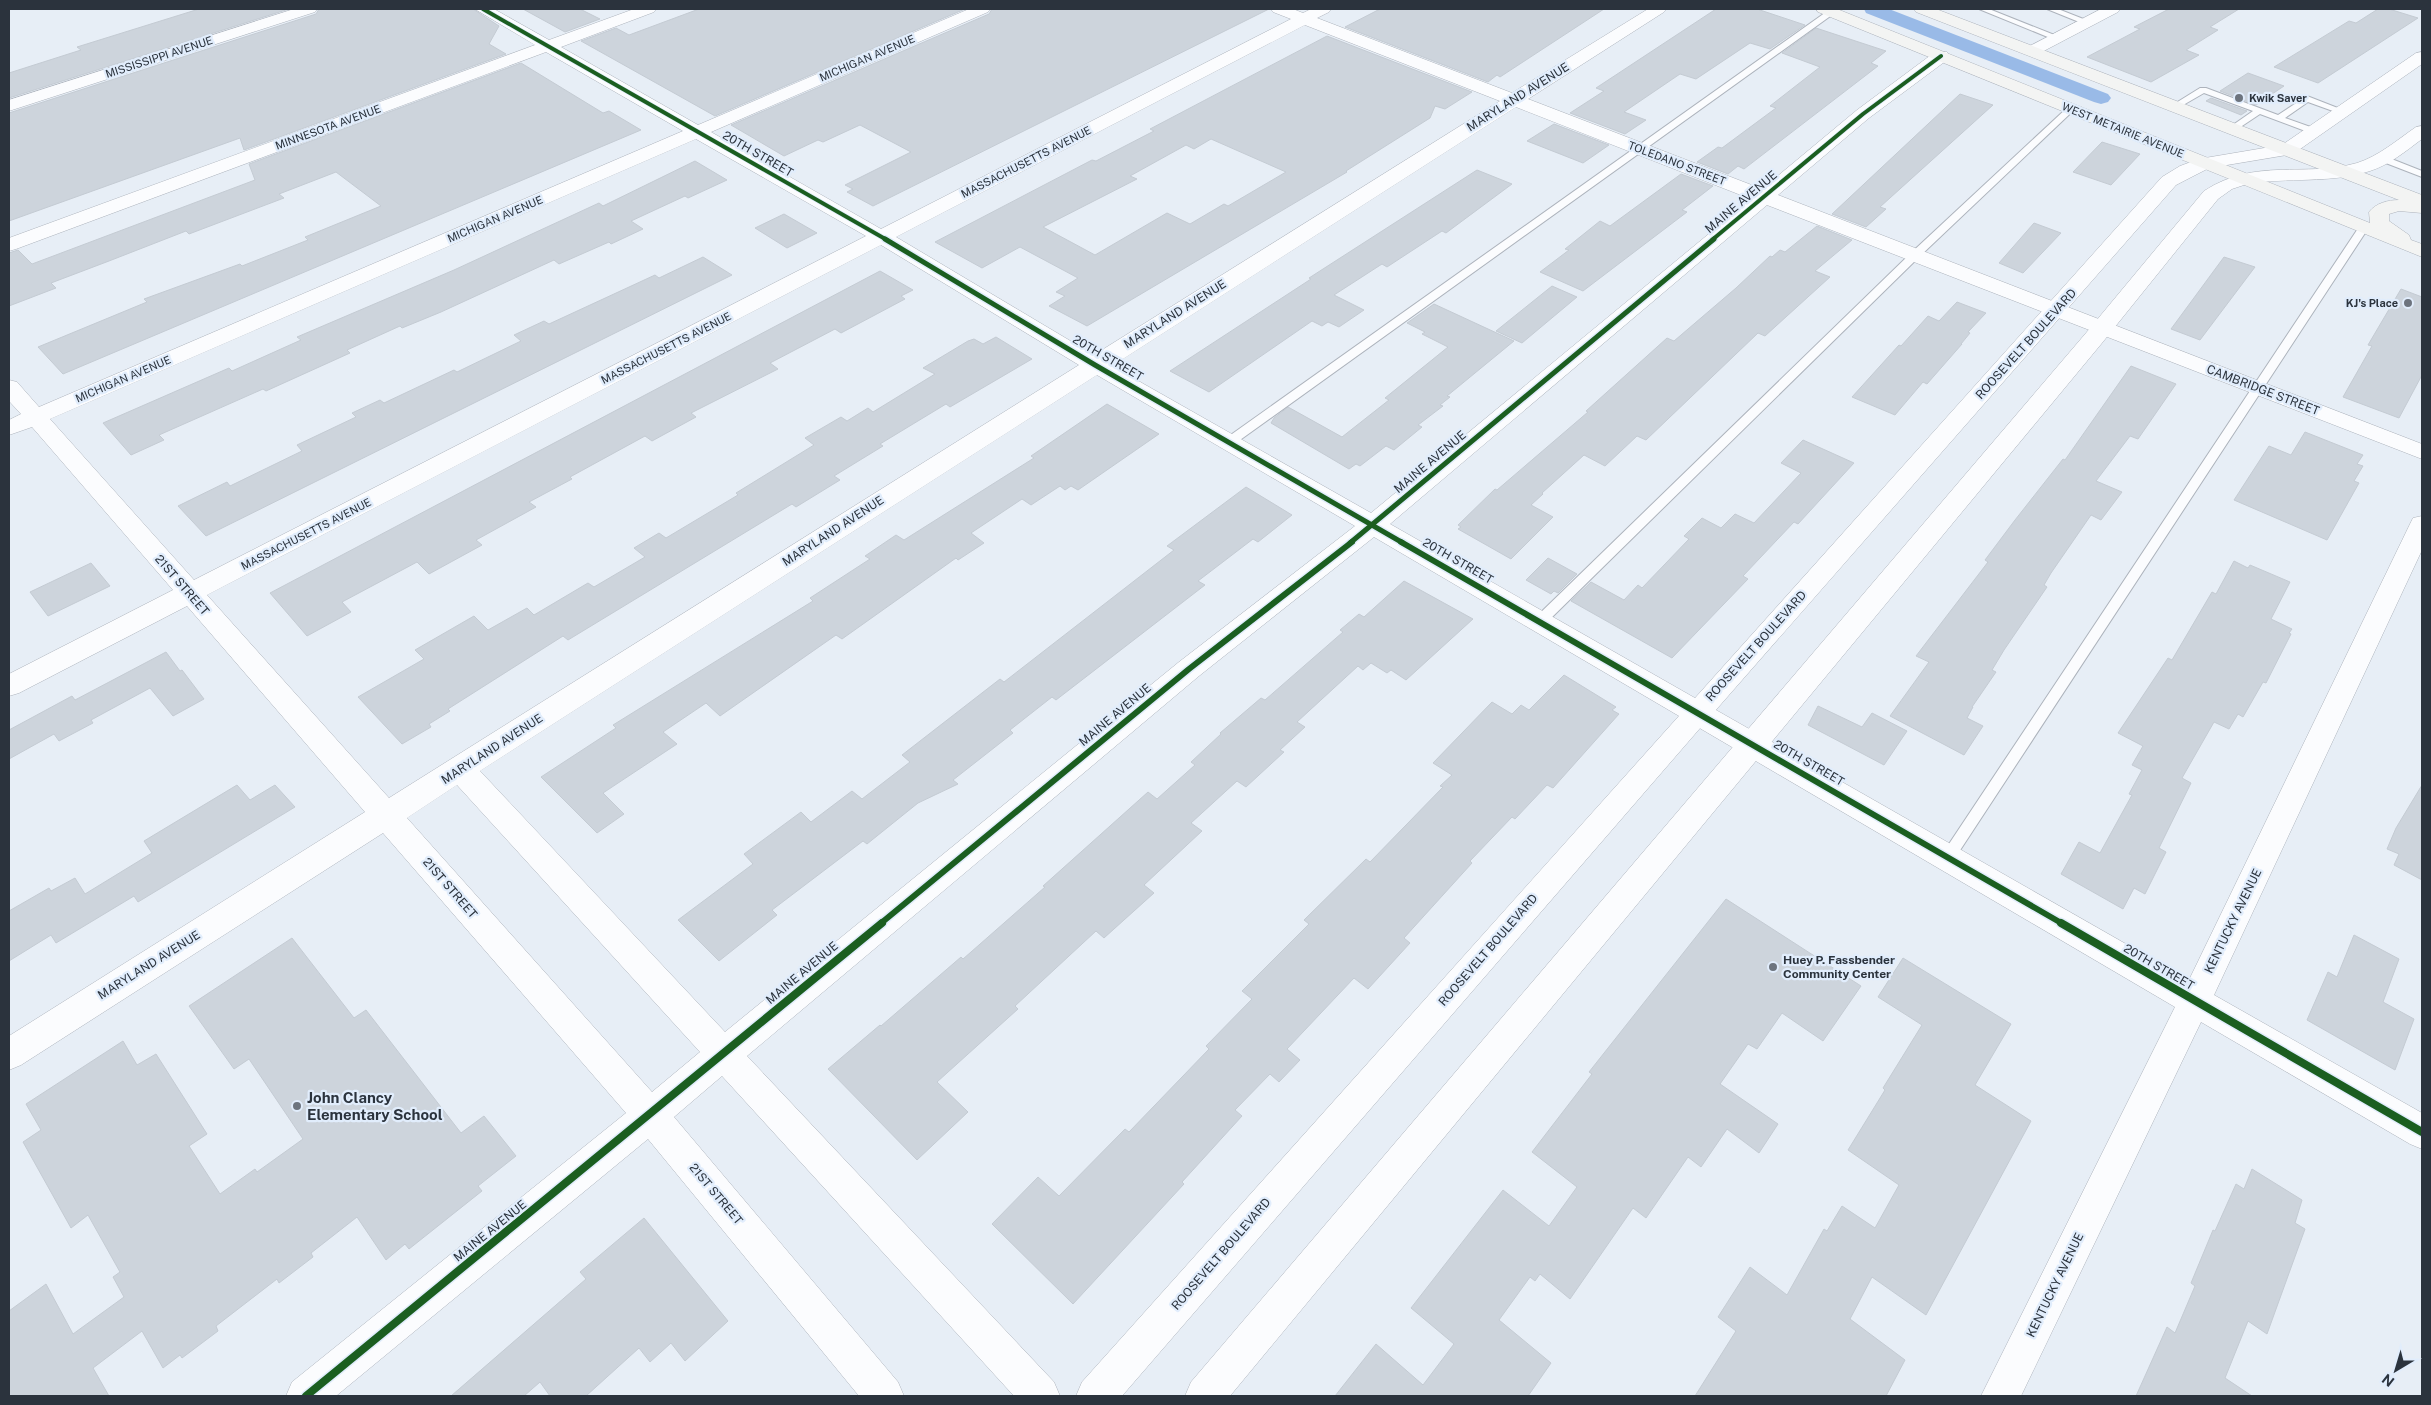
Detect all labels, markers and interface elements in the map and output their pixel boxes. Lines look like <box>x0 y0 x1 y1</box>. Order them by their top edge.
street label: MICHIGAN AVENUE <box>817 32 917 84</box>
street label: MISSISSIPPI AVENUE <box>104 34 214 80</box>
street label: MARYLAND AVENUE <box>1464 60 1572 134</box>
marker: Kwik Saver <box>2233 92 2245 104</box>
place label: Kwik Saver <box>2249 92 2307 104</box>
street label: WEST METAIRIE AVENUE <box>2060 100 2186 160</box>
street label: MINNESOTA AVENUE <box>274 102 383 152</box>
street label: MASSACHUSETTS AVENUE <box>959 124 1093 200</box>
street label: 20TH STREET <box>720 128 796 180</box>
street label: TOLEDANO STREET <box>1627 139 1728 187</box>
street label: MAINE AVENUE <box>1702 168 1780 236</box>
street label: MICHIGAN AVENUE <box>445 193 545 245</box>
street label: MARYLAND AVENUE <box>1121 277 1229 351</box>
street label: ROOSEVELT BOULEVARD <box>1973 286 2079 402</box>
place label: KJ's Place <box>2346 297 2398 309</box>
marker: KJ's Place <box>2402 297 2414 309</box>
street label: MASSACHUSETTS AVENUE <box>599 310 733 386</box>
street label: 20TH STREET <box>1070 332 1146 384</box>
street label: MICHIGAN AVENUE <box>73 353 173 405</box>
street label: CAMBRIDGE STREET <box>2205 362 2321 418</box>
street label: MAINE AVENUE <box>1391 428 1469 496</box>
street label: MARYLAND AVENUE <box>780 493 886 569</box>
street label: MASSACHUSETTS AVENUE <box>239 496 373 572</box>
street label: 20TH STREET <box>1420 535 1496 587</box>
street label: 21ST STREET <box>152 552 212 618</box>
street label: ROOSEVELT BOULEVARD <box>1703 588 1809 704</box>
street label: MAINE AVENUE <box>1076 681 1154 749</box>
street label: MARYLAND AVENUE <box>439 711 545 787</box>
street label: 20TH STREET <box>1771 737 1847 789</box>
street label: 21ST STREET <box>420 855 480 921</box>
street label: KENTUCKY AVENUE <box>2202 866 2264 976</box>
street label: ROOSEVELT BOULEVARD <box>1436 891 1540 1009</box>
street label: MARYLAND AVENUE <box>95 928 203 1002</box>
street label: MAINE AVENUE <box>763 939 841 1007</box>
street label: 20TH STREET <box>2121 941 2197 993</box>
place label: Huey P. Fassbender Community Center <box>1783 953 1895 981</box>
marker: Huey P. Fassbender Community Center <box>1767 961 1779 973</box>
place label: John Clancy Elementary School <box>307 1089 443 1123</box>
marker: John Clancy Elementary School <box>291 1100 303 1112</box>
street label: 21ST STREET <box>686 1161 746 1227</box>
street label: ROOSEVELT BOULEVARD <box>1169 1195 1273 1313</box>
street label: MAINE AVENUE <box>451 1197 529 1265</box>
street label: KENTUCKY AVENUE <box>2024 1230 2086 1340</box>
north arrow <box>2371 1345 2421 1395</box>
text: N <box>2379 1371 2397 1390</box>

